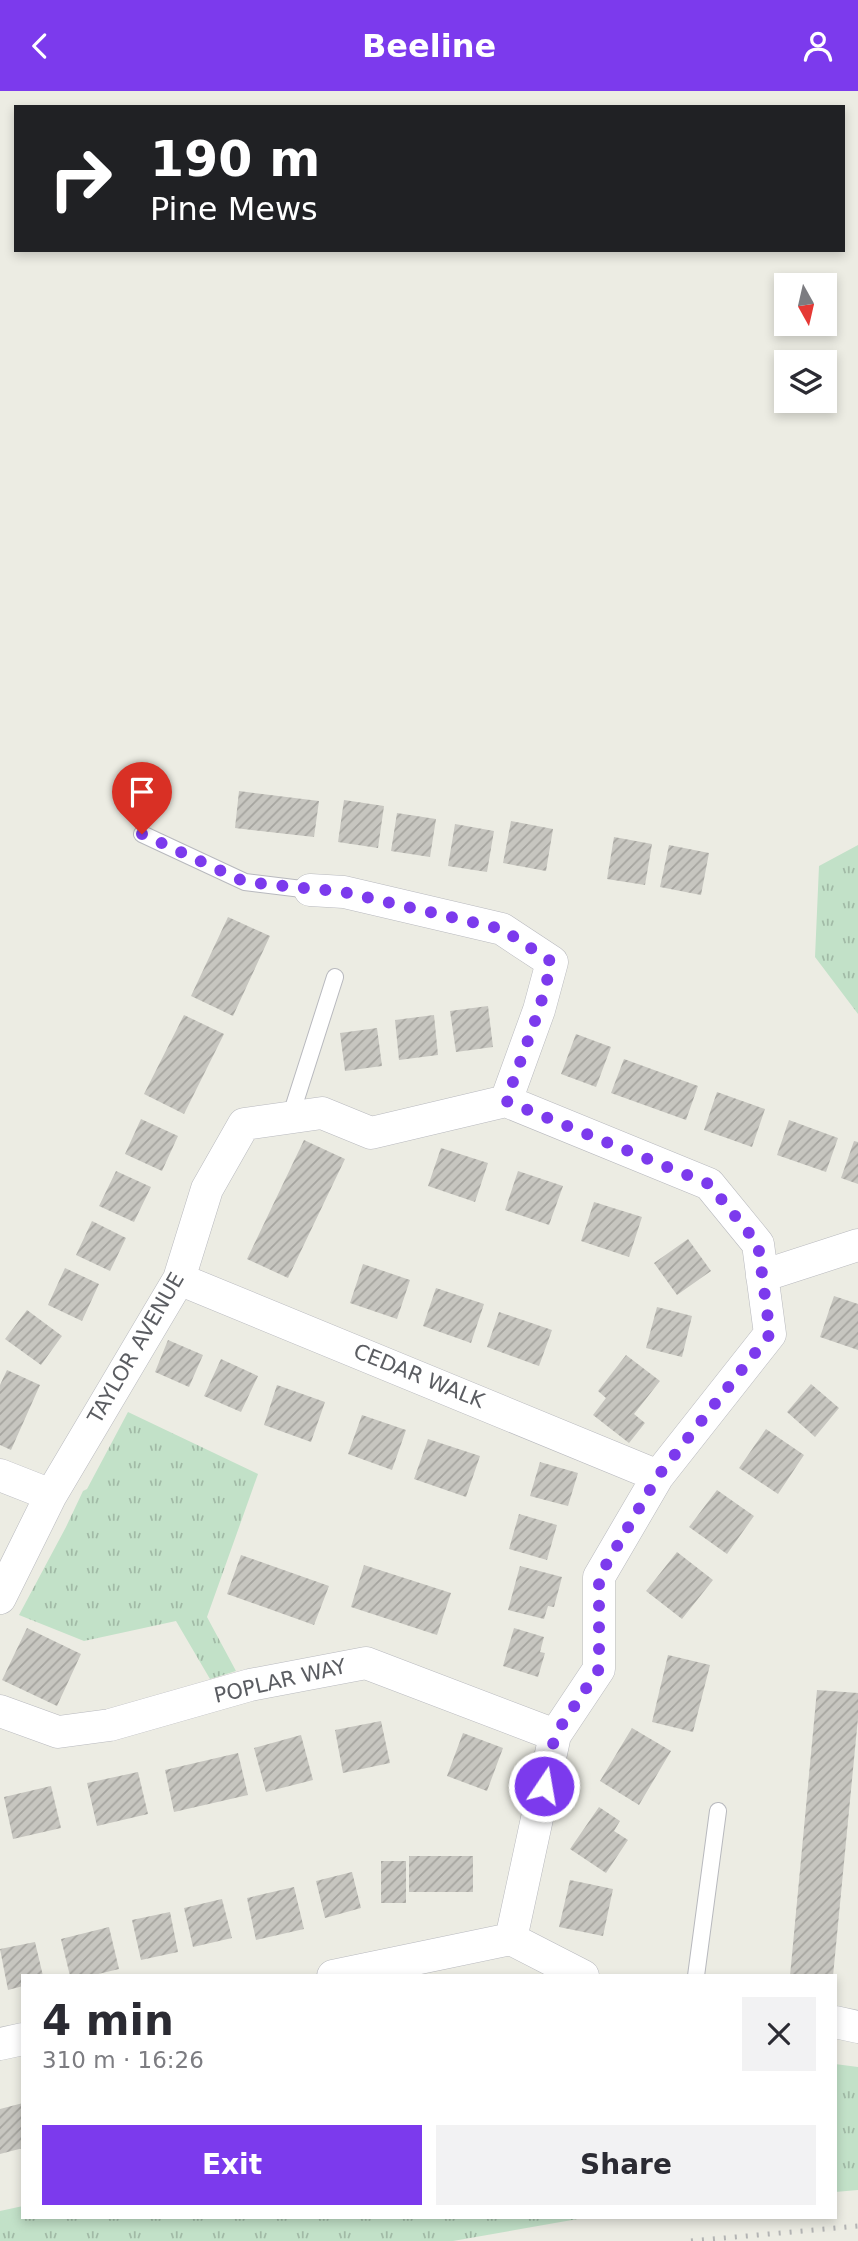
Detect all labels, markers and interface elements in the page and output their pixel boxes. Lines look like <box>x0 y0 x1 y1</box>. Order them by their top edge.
icon: back <box>21 27 59 65</box>
text: Beeline <box>362 27 496 65</box>
icon: person <box>799 27 837 65</box>
text: 190 m <box>150 131 320 188</box>
icon: right <box>35 133 126 224</box>
text: Pine Mews <box>150 190 318 228</box>
north arrow <box>774 273 836 336</box>
map controls <box>774 273 837 413</box>
button: layers <box>774 350 837 413</box>
pin <box>112 762 172 834</box>
icon: arrive <box>123 773 161 811</box>
street label: TAYLOR AVENUE <box>82 1268 189 1429</box>
street label: CEDAR WALK <box>350 1339 489 1414</box>
street label: POPLAR WAY <box>212 1654 349 1708</box>
position arrow <box>507 1749 581 1823</box>
text: 4 min <box>42 1996 174 2045</box>
button: close <box>742 1997 816 2071</box>
text: 310 m · 16:26 <box>42 2047 204 2073</box>
button: Exit <box>42 2125 422 2205</box>
button: Share <box>436 2125 816 2205</box>

